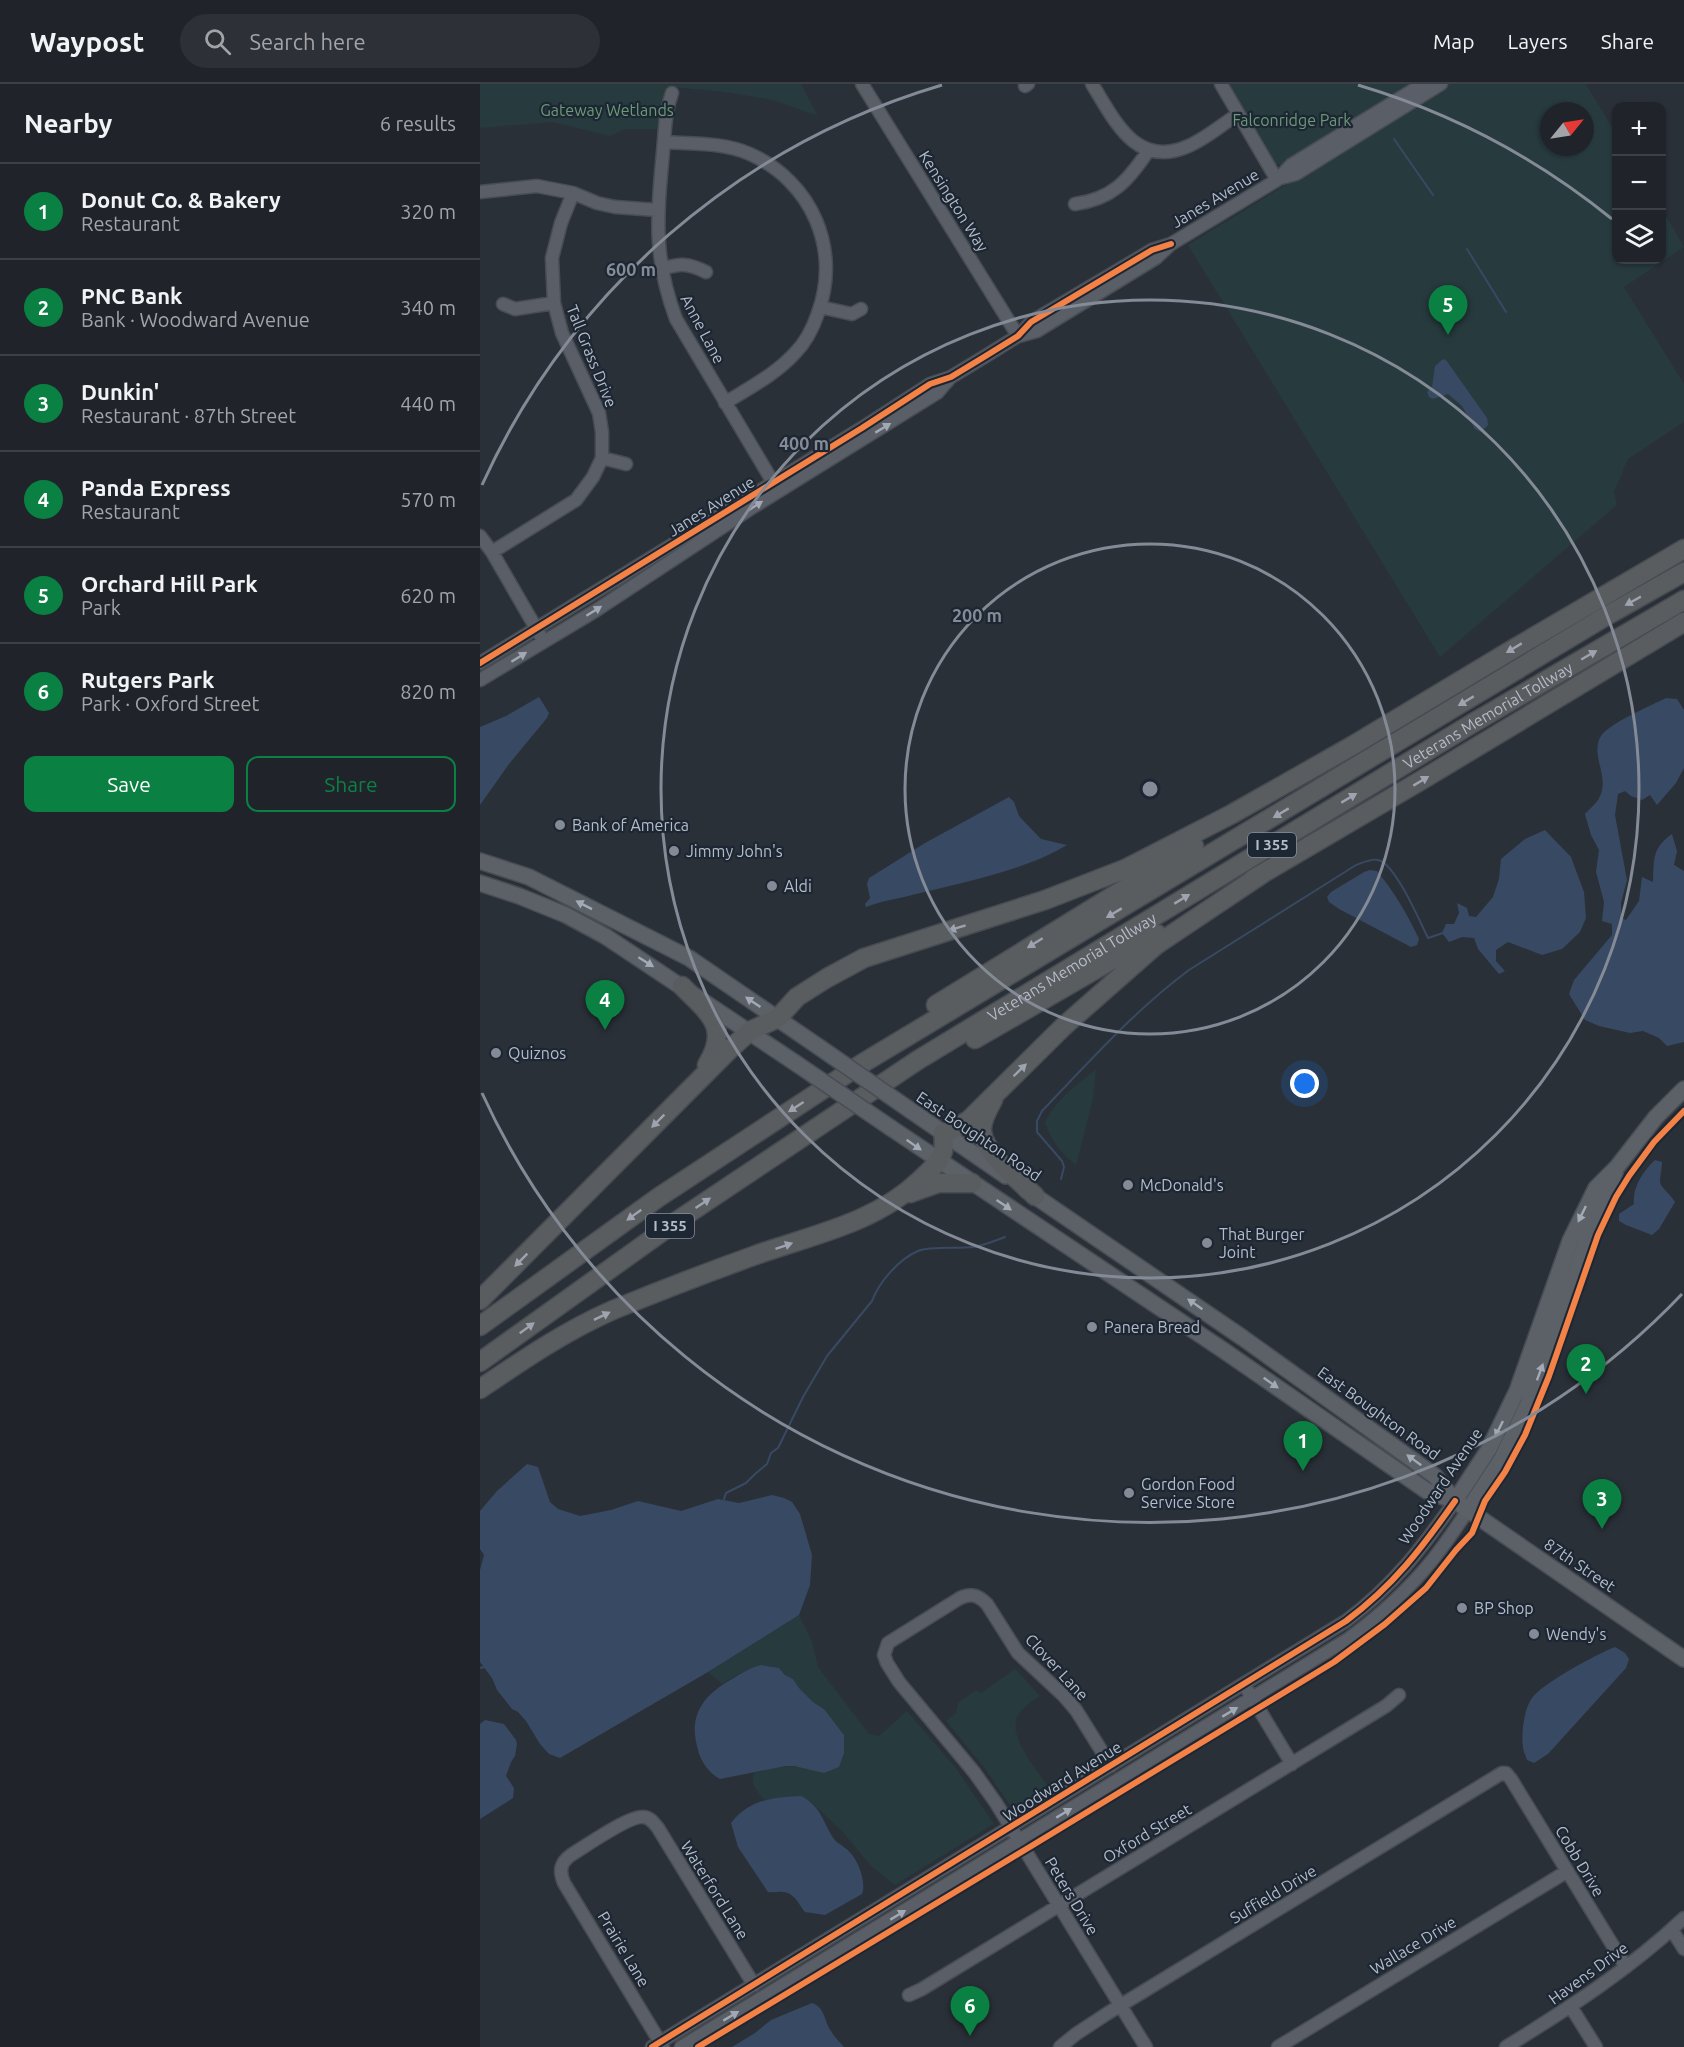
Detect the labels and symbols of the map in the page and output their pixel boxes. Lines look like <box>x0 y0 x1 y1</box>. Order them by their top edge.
park label: Gateway Wetlands <box>540 101 674 119</box>
north arrow <box>1540 102 1594 156</box>
park label: Falconridge Park <box>1233 111 1351 129</box>
street label: Kensington Way <box>916 147 992 255</box>
street label: Janes Avenue <box>1168 165 1262 231</box>
text: 600 m <box>606 259 656 279</box>
pin: 5 <box>1428 286 1468 335</box>
street label: Anne Lane <box>677 291 729 367</box>
street label: Tall Grass Drive <box>563 302 621 410</box>
one-way arrow <box>875 422 891 433</box>
text: 400 m <box>779 433 829 453</box>
street label: Janes Avenue <box>664 472 758 540</box>
one-way arrow <box>747 501 764 512</box>
one-way arrow <box>1624 596 1641 606</box>
one-way arrow <box>586 605 602 616</box>
text: 200 m <box>952 605 1002 625</box>
one-way arrow <box>1505 643 1522 653</box>
one-way arrow <box>1580 651 1597 661</box>
one-way arrow <box>511 652 527 663</box>
street label: Veterans Memorial Tollway <box>1400 658 1576 772</box>
one-way arrow <box>1458 696 1474 707</box>
one-way arrow <box>1413 775 1429 786</box>
centre of rings <box>1140 779 1160 799</box>
one-way arrow <box>1341 793 1357 804</box>
one-way arrow <box>1272 808 1289 818</box>
place label: Bank of America <box>572 816 689 834</box>
marker: Bank of America <box>553 818 567 832</box>
road number: I 355 <box>1248 833 1296 857</box>
place label: Jimmy John's <box>686 842 783 860</box>
marker: Jimmy John's <box>667 844 681 858</box>
place label: Aldi <box>784 877 812 895</box>
marker: Aldi <box>765 879 779 893</box>
one-way arrow <box>1174 894 1190 905</box>
one-way arrow <box>576 900 593 910</box>
street label: Veterans Memorial Tollway <box>984 908 1160 1025</box>
one-way arrow <box>1106 908 1122 919</box>
one-way arrow <box>948 924 966 934</box>
one-way arrow <box>1027 937 1043 948</box>
one-way arrow <box>638 956 654 967</box>
pin: 4 <box>586 980 624 1030</box>
one-way arrow <box>745 997 761 1008</box>
place label: Quiznos <box>508 1044 566 1062</box>
marker: Quiznos <box>489 1046 503 1060</box>
one-way arrow <box>1012 1063 1026 1077</box>
your location <box>1290 1069 1319 1098</box>
street label: East Boughton Road <box>913 1088 1045 1184</box>
one-way arrow <box>788 1101 804 1112</box>
one-way arrow <box>651 1114 665 1128</box>
one-way arrow <box>906 1139 922 1151</box>
place label: McDonald's <box>1140 1176 1224 1194</box>
marker: McDonald's <box>1121 1178 1135 1192</box>
one-way arrow <box>695 1197 711 1209</box>
one-way arrow <box>996 1199 1012 1211</box>
one-way arrow <box>1578 1205 1587 1222</box>
one-way arrow <box>626 1209 642 1221</box>
road number: I 355 <box>646 1214 694 1238</box>
place label: That Burger Joint <box>1219 1225 1305 1261</box>
marker: That Burger Joint <box>1200 1236 1214 1250</box>
one-way arrow <box>775 1240 793 1250</box>
one-way arrow <box>513 1253 528 1267</box>
one-way arrow <box>1187 1298 1203 1310</box>
one-way arrow <box>593 1311 610 1320</box>
place label: Panera Bread <box>1104 1318 1200 1336</box>
marker: Panera Bread <box>1085 1320 1099 1334</box>
one-way arrow <box>519 1322 535 1334</box>
pin: 2 <box>1566 1344 1606 1394</box>
street label: East Boughton Road <box>1315 1363 1443 1463</box>
one-way arrow <box>1536 1363 1546 1381</box>
one-way arrow <box>1263 1377 1279 1388</box>
one-way arrow <box>1495 1420 1504 1437</box>
pin: 1 <box>1284 1422 1322 1471</box>
street label: Woodward Avenue <box>1394 1424 1486 1548</box>
one-way arrow <box>1406 1454 1422 1466</box>
place label: Gordon Food Service Store <box>1141 1475 1235 1511</box>
pin: 3 <box>1582 1480 1622 1529</box>
marker: Gordon Food Service Store <box>1122 1486 1136 1500</box>
street label: 87th Street <box>1541 1535 1620 1596</box>
place label: BP Shop <box>1474 1599 1534 1617</box>
marker: BP Shop <box>1455 1601 1469 1615</box>
place label: Wendy's <box>1546 1625 1606 1643</box>
marker: Wendy's <box>1527 1627 1541 1641</box>
street label: Clover Lane <box>1022 1630 1092 1704</box>
one-way arrow <box>1222 1706 1238 1717</box>
street label: Woodward Avenue <box>999 1737 1125 1825</box>
street label: Oxford Street <box>1100 1799 1195 1866</box>
one-way arrow <box>1056 1808 1072 1819</box>
street label: Cobb Drive <box>1552 1822 1608 1900</box>
street label: Waterford Lane <box>677 1837 753 1943</box>
street label: Peters Drive <box>1042 1854 1102 1938</box>
street label: Suffield Drive <box>1227 1861 1319 1927</box>
street label: Prairie Lane <box>595 1908 653 1990</box>
one-way arrow <box>890 1910 906 1921</box>
street label: Wallace Drive <box>1367 1912 1459 1978</box>
street label: Havens Drive <box>1545 1938 1631 2008</box>
pin: 6 <box>950 1986 990 2036</box>
one-way arrow <box>723 2011 739 2022</box>

